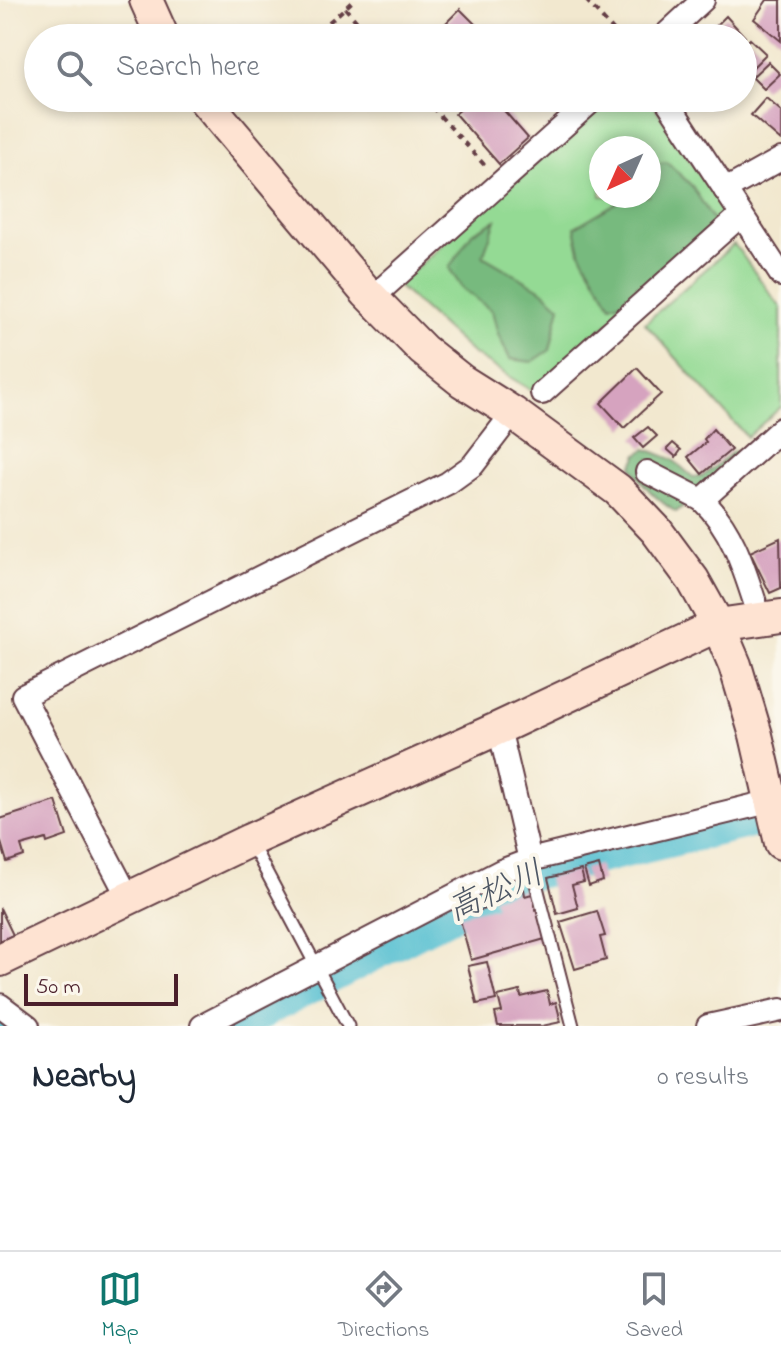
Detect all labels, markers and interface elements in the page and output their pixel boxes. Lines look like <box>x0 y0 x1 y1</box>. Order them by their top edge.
search box <box>24 24 757 112</box>
icon: search <box>52 46 96 90</box>
text: Search here <box>116 46 260 90</box>
north arrow <box>589 136 661 208</box>
water label: 高松川 <box>439 849 553 937</box>
scale bar <box>24 970 178 1006</box>
text: 50 m <box>36 972 81 1004</box>
text: Nearby <box>32 1053 136 1103</box>
text: 0 results <box>657 1059 749 1097</box>
tab: Map <box>98 1267 142 1347</box>
tab: Directions <box>338 1267 429 1347</box>
tab: Saved <box>626 1267 683 1347</box>

